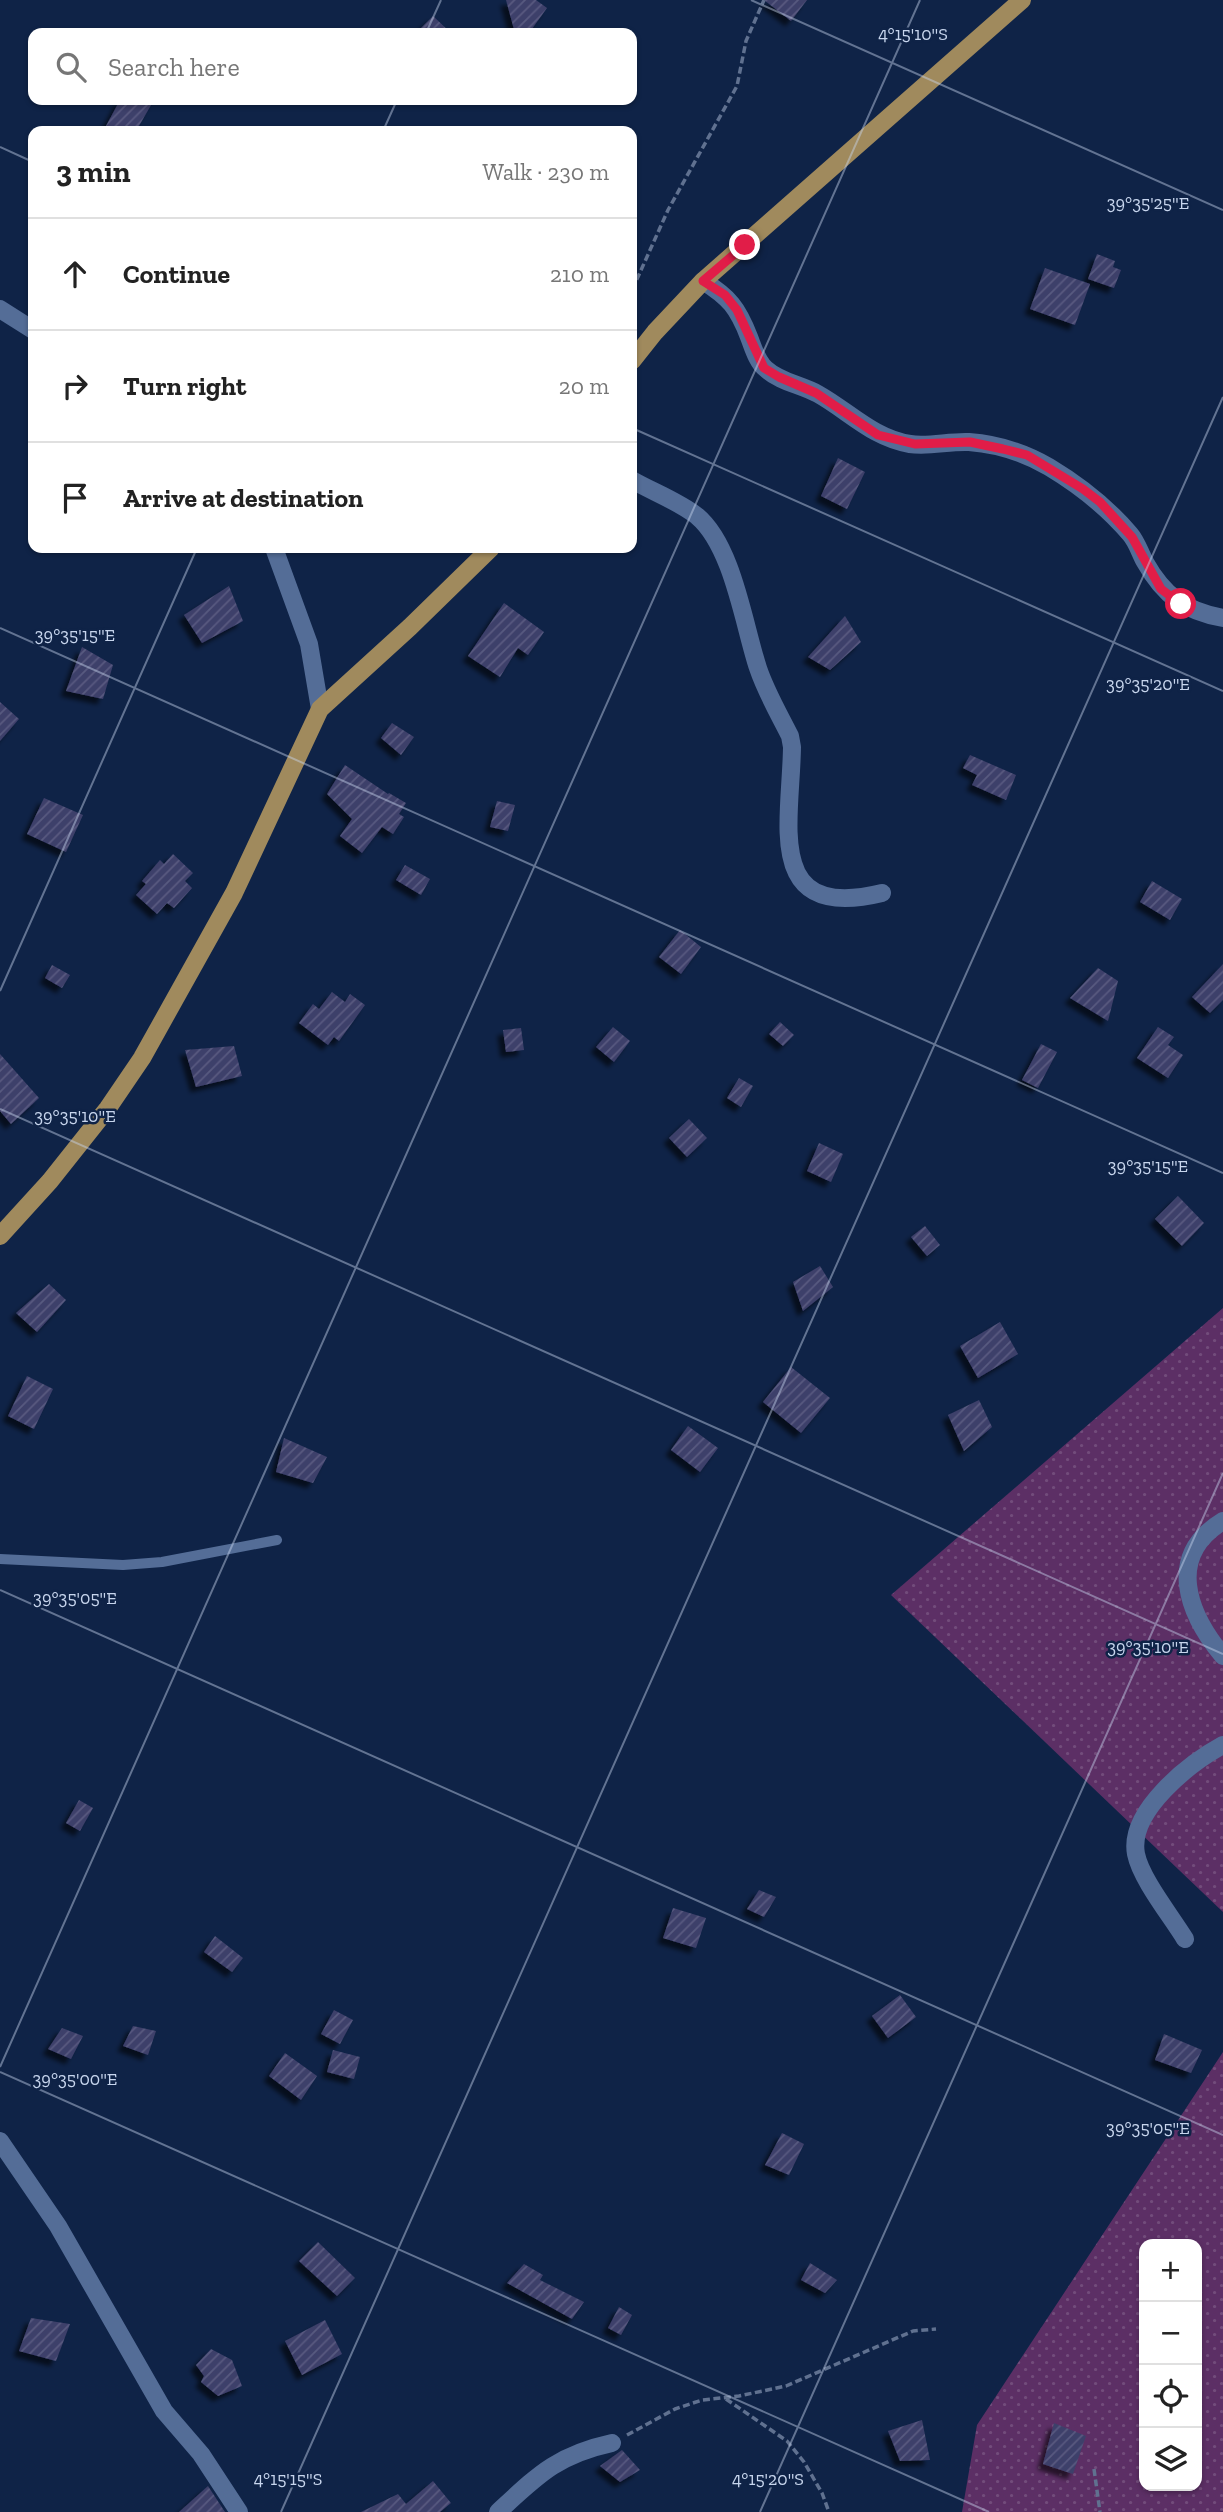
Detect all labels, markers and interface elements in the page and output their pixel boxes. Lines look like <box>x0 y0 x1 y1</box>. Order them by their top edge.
text: 4°15'10"S <box>878 23 948 45</box>
search box <box>28 28 637 105</box>
icon: search <box>52 48 90 86</box>
text: Search here <box>108 51 240 83</box>
text: 3 min <box>56 154 131 190</box>
text: Walk · 230 m <box>482 158 609 186</box>
text: 39°35'25"E <box>1107 192 1189 214</box>
route end <box>729 229 760 260</box>
icon: ahead <box>56 255 94 293</box>
text: Continue <box>123 258 230 290</box>
text: 210 m <box>550 260 609 288</box>
icon: right <box>56 367 94 405</box>
text: Turn right <box>123 370 246 402</box>
text: 20 m <box>559 372 609 400</box>
icon: arrive <box>56 479 94 517</box>
text: Arrive at destination <box>123 482 363 514</box>
route start <box>1165 588 1196 619</box>
text: 39°35'15"E <box>35 624 115 646</box>
text: 39°35'20"E <box>1106 673 1190 695</box>
text: 39°35'10"E <box>34 1105 116 1127</box>
text: 39°35'15"E <box>1108 1155 1188 1177</box>
text: 39°35'05"E <box>33 1587 117 1609</box>
text: 39°35'10"E <box>1107 1636 1189 1658</box>
text: 39°35'00"E <box>33 2068 117 2090</box>
text: 39°35'05"E <box>1106 2117 1190 2139</box>
map controls <box>1139 2239 1202 2491</box>
button: + <box>1139 2239 1202 2302</box>
button: − <box>1139 2302 1202 2365</box>
button: locate <box>1139 2365 1202 2428</box>
button: layers <box>1139 2428 1202 2491</box>
text: 4°15'15"S <box>254 2468 322 2490</box>
text: 4°15'20"S <box>732 2468 804 2490</box>

